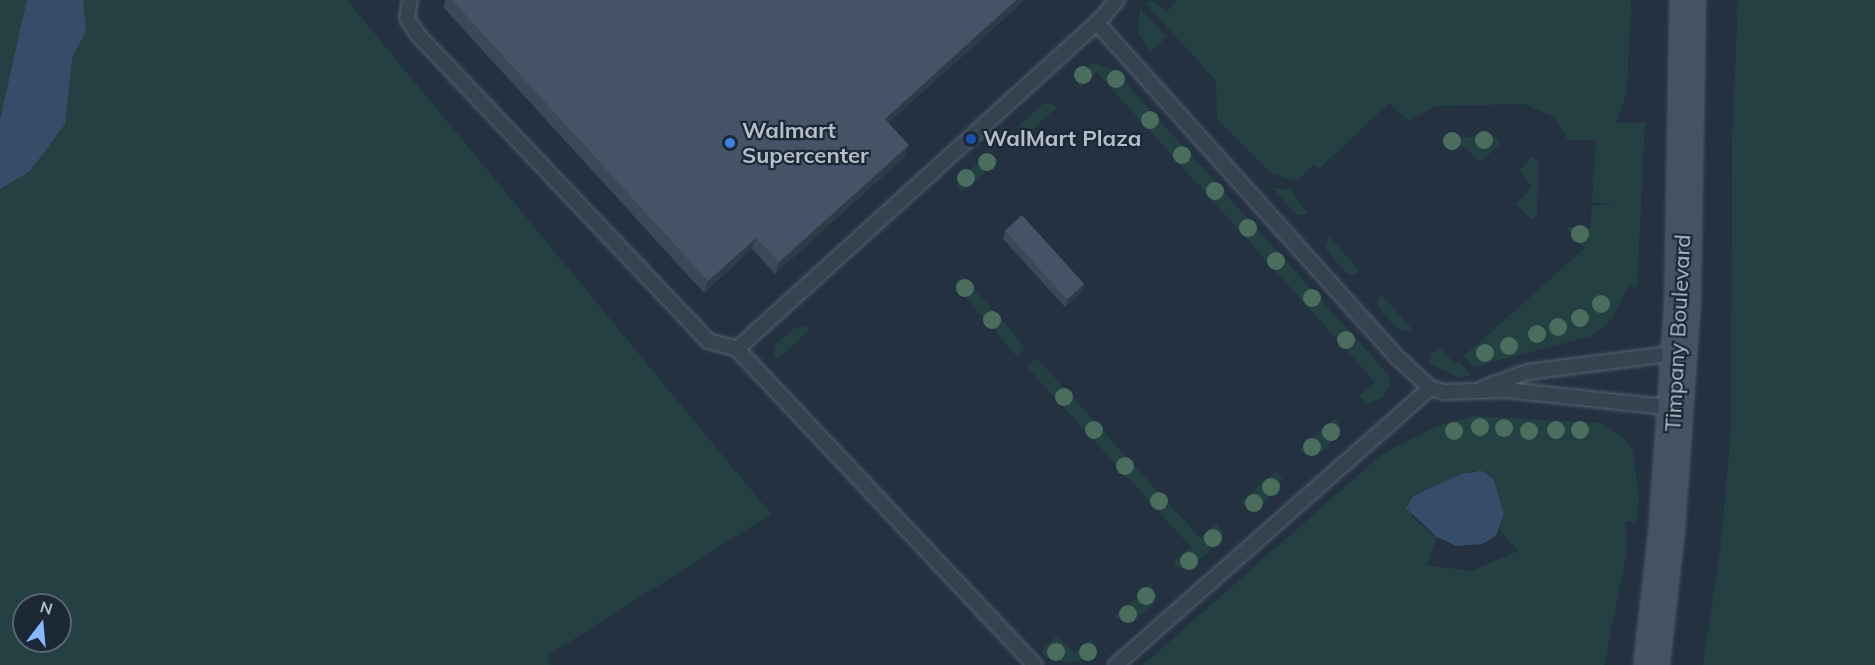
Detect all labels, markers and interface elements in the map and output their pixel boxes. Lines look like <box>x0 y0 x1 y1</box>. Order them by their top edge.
place label: Walmart Supercenter <box>742 117 869 168</box>
place label: WalMart Plaza <box>983 126 1141 152</box>
marker: WalMart Plaza <box>964 132 978 146</box>
marker: Walmart Supercenter <box>723 136 737 150</box>
street label: Timpany Boulevard <box>1660 234 1696 432</box>
north arrow <box>12 593 72 653</box>
text: N <box>38 596 55 619</box>

